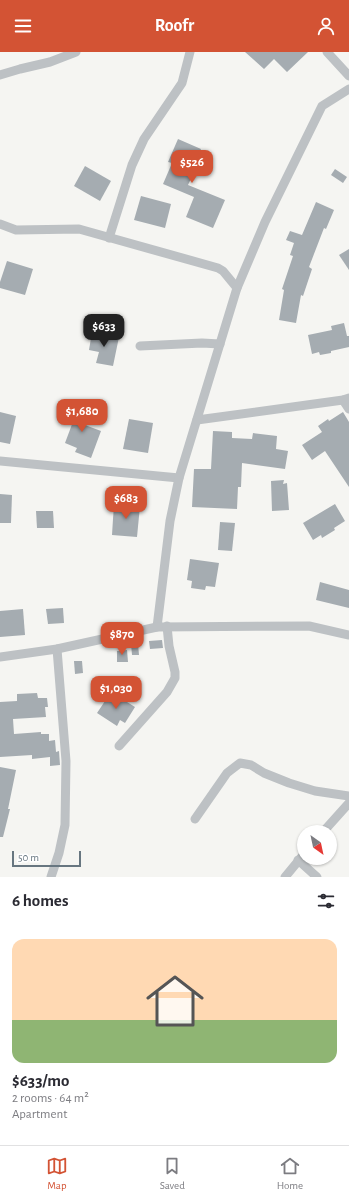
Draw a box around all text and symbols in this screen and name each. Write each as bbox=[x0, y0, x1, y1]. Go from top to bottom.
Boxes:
icon: menu bbox=[12, 15, 34, 37]
icon: person bbox=[315, 15, 337, 37]
text: Roofr bbox=[155, 17, 194, 35]
pin: $526 bbox=[168, 150, 216, 184]
text: $526 bbox=[180, 156, 204, 169]
pin: $633 bbox=[80, 314, 128, 348]
text: $633 bbox=[92, 320, 116, 333]
pin: $1,680 bbox=[49, 399, 115, 433]
text: $1,680 bbox=[66, 405, 98, 418]
pin: $683 bbox=[102, 486, 150, 520]
text: $683 bbox=[114, 492, 138, 505]
pin: $870 bbox=[98, 622, 146, 656]
text: $870 bbox=[110, 628, 134, 641]
pin: $1,030 bbox=[83, 676, 149, 710]
text: $1,030 bbox=[100, 682, 132, 695]
north arrow bbox=[297, 825, 337, 865]
map controls bbox=[297, 825, 337, 865]
scale bar bbox=[12, 849, 81, 868]
text: 50 m bbox=[18, 852, 39, 863]
icon: filters bbox=[315, 890, 337, 912]
text: 6 homes bbox=[12, 892, 68, 909]
icon: home bbox=[139, 965, 211, 1037]
text: $633/mo bbox=[12, 1072, 69, 1089]
text: 2 rooms · 64 m² bbox=[12, 1092, 89, 1105]
text: Apartment bbox=[12, 1108, 67, 1121]
tab: Map bbox=[46, 1155, 68, 1192]
tab: Saved bbox=[160, 1155, 185, 1192]
tab: Home bbox=[277, 1155, 303, 1192]

